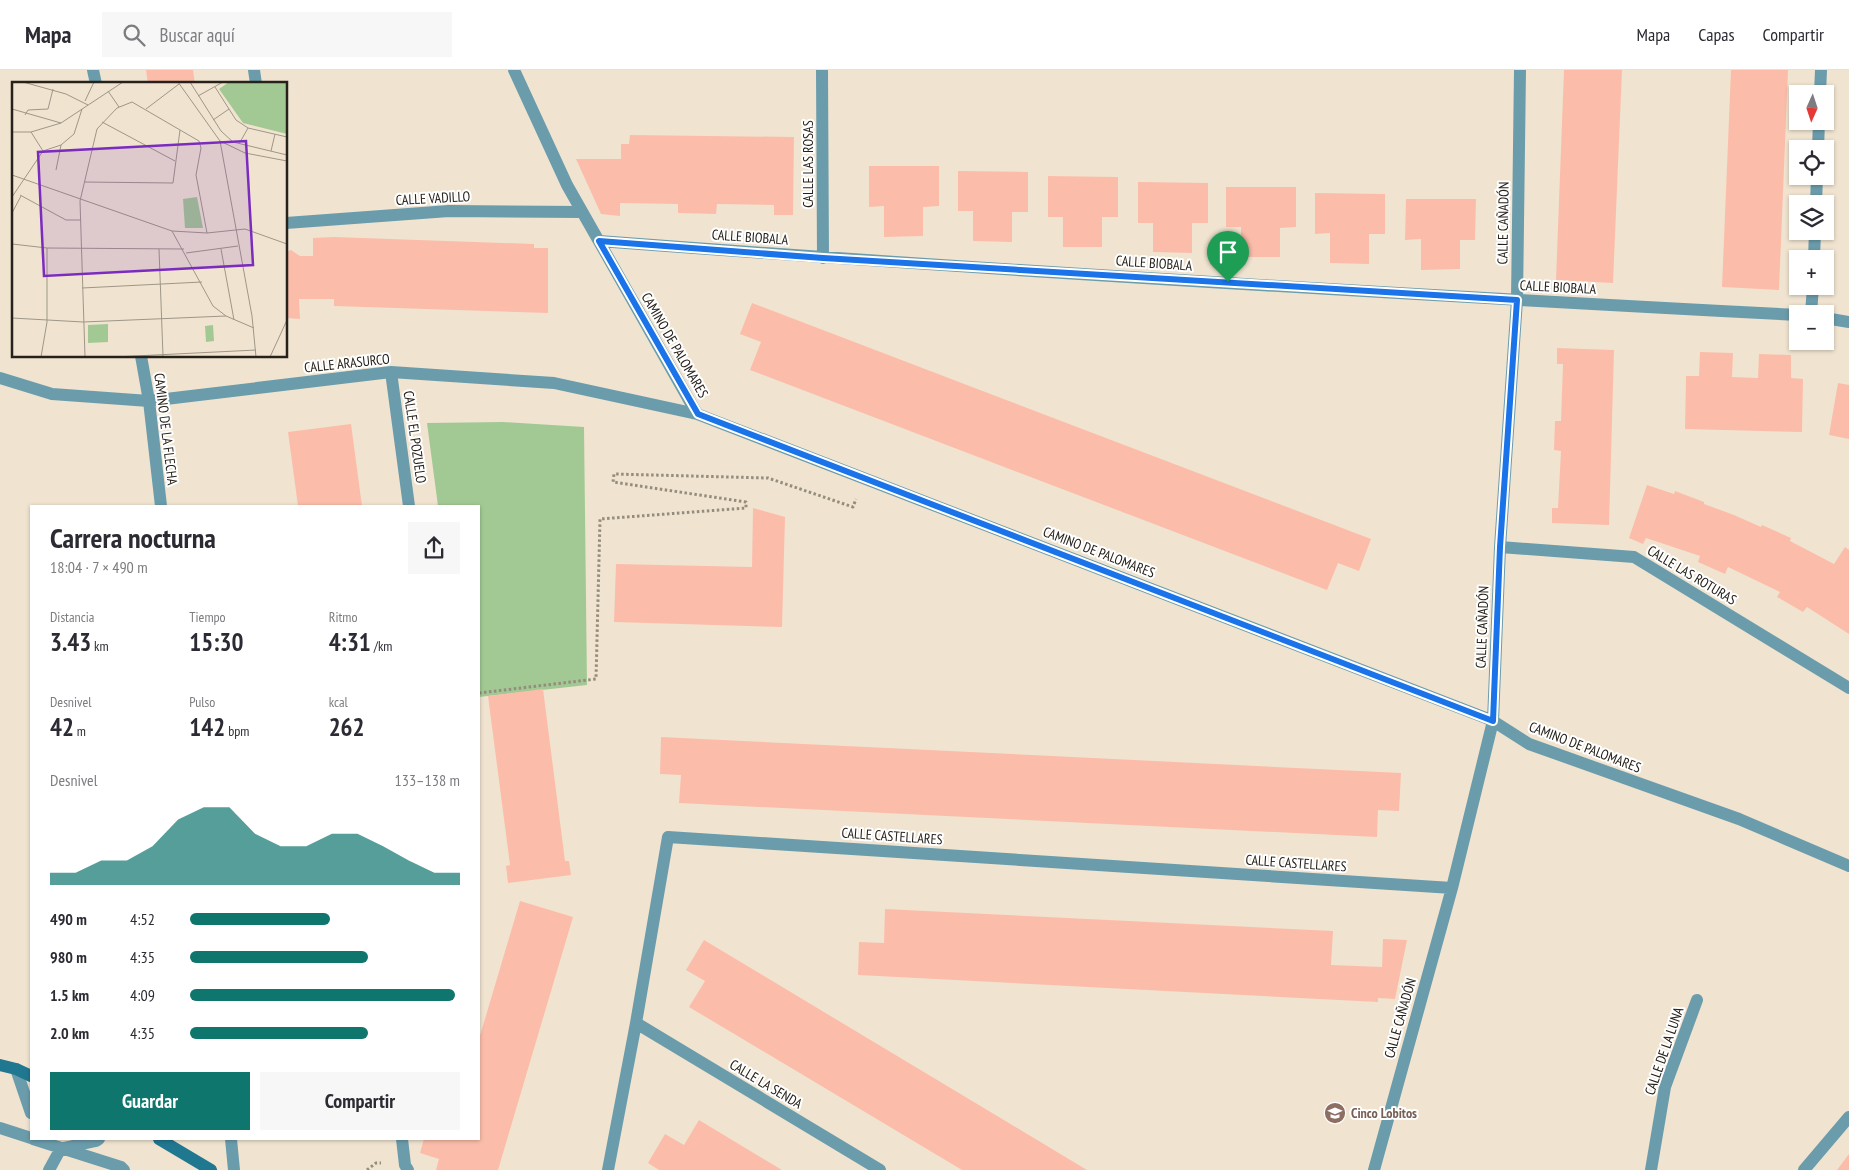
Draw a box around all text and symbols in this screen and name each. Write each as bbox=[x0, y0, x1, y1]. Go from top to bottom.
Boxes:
search box bbox=[102, 12, 452, 57]
text: Mapa bbox=[25, 19, 72, 50]
icon: search bbox=[120, 21, 148, 49]
text: Buscar aquí bbox=[160, 23, 235, 47]
text: Mapa bbox=[1637, 23, 1670, 46]
text: Capas bbox=[1698, 23, 1735, 46]
text: Compartir bbox=[1763, 23, 1824, 46]
inset map bbox=[12, 82, 288, 358]
north arrow bbox=[1789, 85, 1834, 130]
map controls bbox=[1789, 85, 1834, 350]
street label: CALLE LAS ROSAS bbox=[799, 120, 817, 208]
button: locate bbox=[1789, 140, 1834, 185]
street label: CALLE CAÑADÓN bbox=[1493, 182, 1513, 264]
street label: CALLE VADILLO bbox=[395, 187, 471, 209]
button: layers bbox=[1789, 195, 1834, 240]
street label: CALLE BIOBALA bbox=[711, 225, 789, 249]
pin bbox=[1207, 231, 1249, 282]
icon: arrive bbox=[1214, 238, 1242, 266]
button: + bbox=[1789, 250, 1834, 295]
street label: CALLE BIOBALA bbox=[1115, 251, 1193, 275]
street label: CALLE BIOBALA bbox=[1519, 276, 1597, 298]
street label: CAMINO DE PALOMARES bbox=[638, 289, 712, 401]
button: − bbox=[1789, 305, 1834, 350]
street label: CALLE ARASURCO bbox=[303, 350, 391, 376]
street label: CAMINO DE LA FLECHA bbox=[150, 372, 182, 486]
street label: CALLE EL POZUELO bbox=[400, 390, 430, 485]
text: Carrera nocturna bbox=[50, 519, 216, 556]
button: share bbox=[408, 522, 460, 574]
street label: CAMINO DE PALOMARES bbox=[1040, 522, 1158, 582]
street label: CALLE LAS ROTURAS bbox=[1644, 541, 1740, 609]
text: 18:04 · 7 × 490 m bbox=[50, 557, 148, 577]
street label: CALLE CAÑADÓN bbox=[1472, 585, 1492, 669]
text: Distancia bbox=[50, 608, 94, 626]
text: Tiempo bbox=[189, 608, 226, 626]
text: Ritmo bbox=[329, 608, 357, 626]
text: 3.43 bbox=[50, 626, 91, 658]
text: 15:30 bbox=[189, 626, 243, 658]
text: 4:31 bbox=[329, 626, 371, 658]
text: km bbox=[91, 637, 109, 655]
text: /km bbox=[371, 637, 392, 655]
text: Desnivel bbox=[50, 693, 92, 711]
text: Pulso bbox=[189, 693, 215, 711]
text: kcal bbox=[329, 693, 348, 711]
text: 42 bbox=[50, 711, 74, 743]
text: 142 bbox=[189, 711, 225, 743]
text: 262 bbox=[329, 711, 365, 743]
street label: CAMINO DE PALOMARES bbox=[1526, 717, 1644, 777]
text: m bbox=[74, 722, 86, 740]
text: bpm bbox=[225, 722, 249, 740]
text: Desnivel bbox=[50, 770, 97, 790]
text: 133–138 m bbox=[395, 770, 460, 790]
street label: CALLE CASTELLARES bbox=[841, 823, 943, 849]
street label: CALLE CASTELLARES bbox=[1245, 850, 1347, 876]
text: 490 m bbox=[50, 909, 87, 929]
text: 4:52 bbox=[130, 909, 155, 929]
text: 980 m bbox=[50, 947, 87, 967]
text: 4:35 bbox=[130, 947, 155, 967]
street label: CALLE CAÑADÓN bbox=[1380, 976, 1420, 1060]
text: 1.5 km bbox=[50, 985, 89, 1005]
text: 4:09 bbox=[130, 985, 155, 1005]
street label: CALLE DE LA LUNA bbox=[1641, 1004, 1688, 1097]
text: 2.0 km bbox=[50, 1023, 89, 1043]
text: 4:35 bbox=[130, 1023, 155, 1043]
street label: CALLE LA SENDA bbox=[726, 1055, 806, 1113]
button: Guardar bbox=[50, 1072, 250, 1130]
button: Compartir bbox=[260, 1072, 460, 1130]
school or university icon: Cinco Lobitos bbox=[1323, 1101, 1347, 1125]
place label: Cinco Lobitos bbox=[1351, 1104, 1417, 1122]

